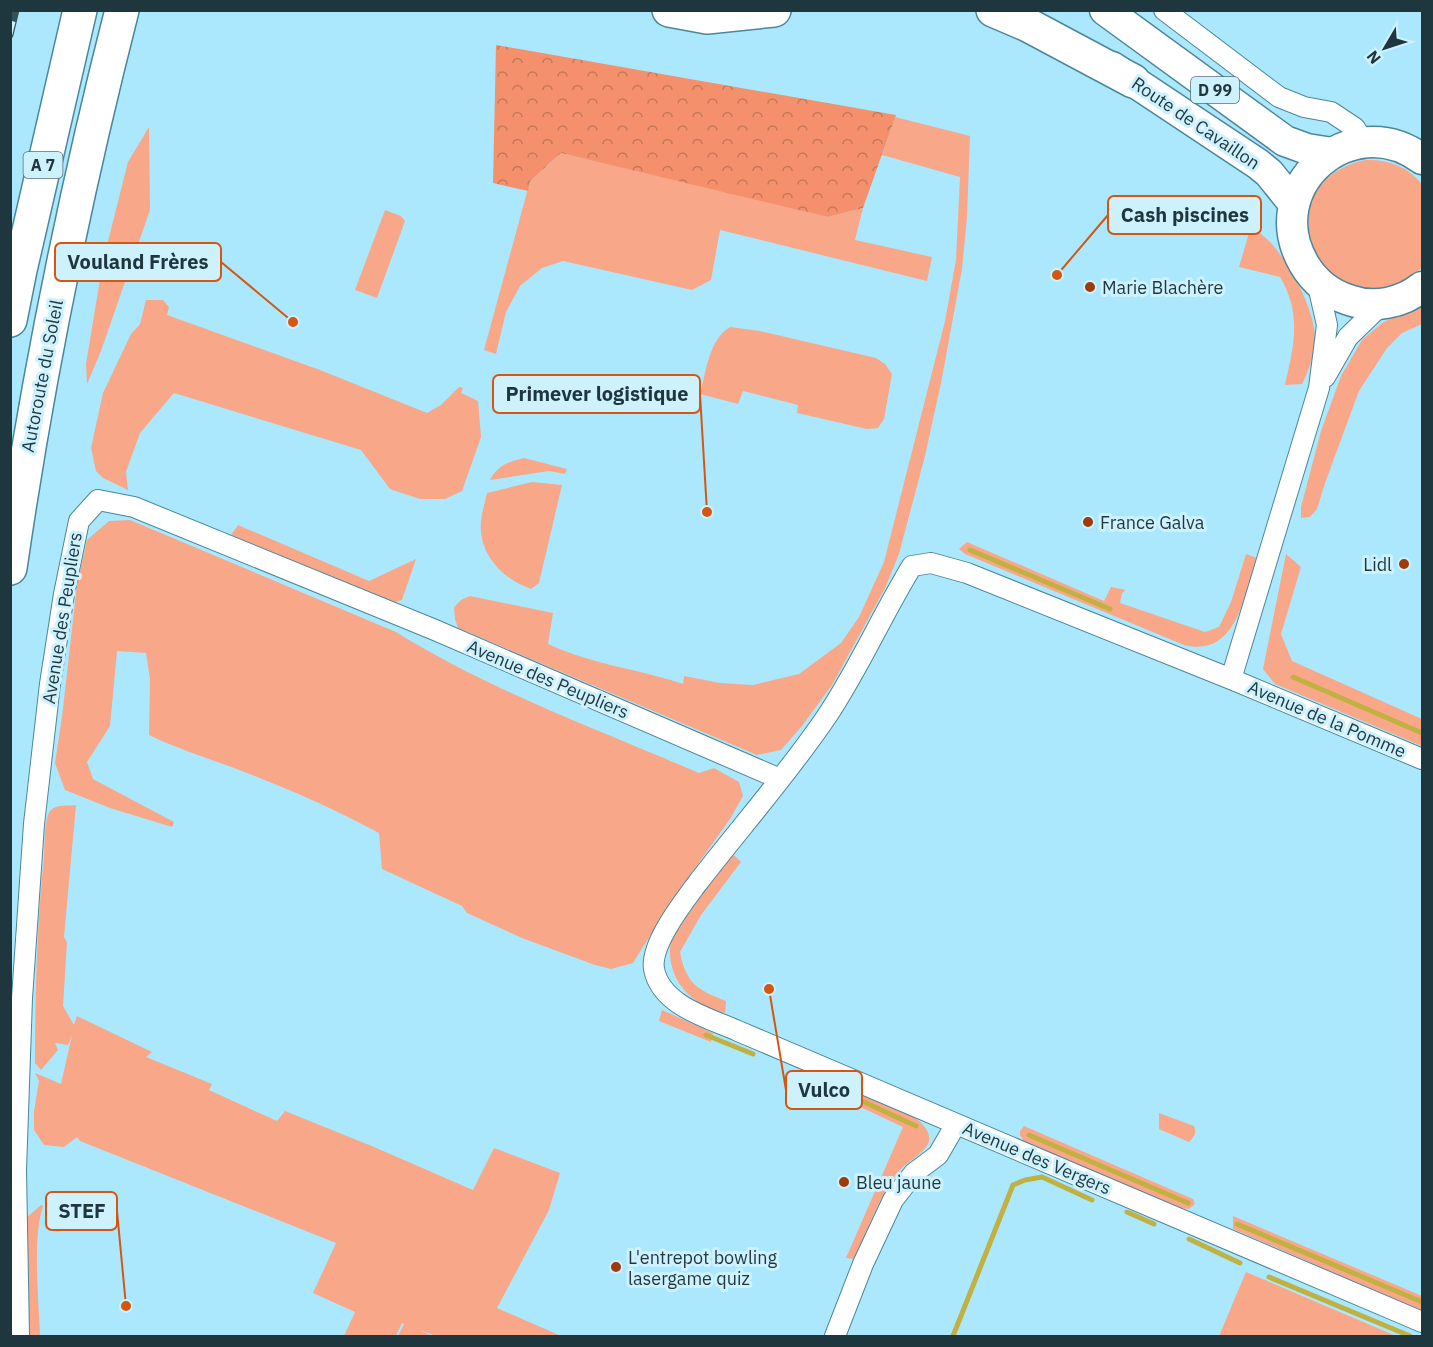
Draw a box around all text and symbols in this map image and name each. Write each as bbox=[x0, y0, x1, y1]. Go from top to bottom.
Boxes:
north arrow bbox=[1355, 18, 1415, 78]
text: N bbox=[1362, 47, 1385, 68]
street label: Route de Cavaillon bbox=[1127, 72, 1265, 174]
road number: D 99 bbox=[1191, 77, 1239, 103]
road number: A 7 bbox=[24, 152, 63, 178]
callout: Cash piscines bbox=[1108, 196, 1261, 234]
text: Cash piscines bbox=[1121, 201, 1249, 228]
callout: Vouland Frères bbox=[55, 243, 221, 281]
text: Vouland Frères bbox=[67, 248, 209, 275]
place label: Marie Blachère bbox=[1102, 276, 1223, 299]
marker: Marie Blachère bbox=[1083, 280, 1097, 294]
street label: Autoroute du Soleil bbox=[16, 298, 68, 454]
callout: Primever logistique bbox=[493, 375, 700, 413]
text: Primever logistique bbox=[506, 380, 689, 407]
place label: France Galva bbox=[1100, 511, 1205, 534]
marker: France Galva bbox=[1081, 515, 1095, 529]
street label: Avenue des Peupliers bbox=[37, 531, 87, 705]
place label: Lidl bbox=[1363, 553, 1392, 576]
marker: Lidl bbox=[1397, 557, 1411, 571]
street label: Avenue des Peupliers bbox=[464, 635, 632, 723]
street label: Avenue de la Pomme bbox=[1244, 675, 1410, 763]
callout: Vulco bbox=[786, 1071, 862, 1109]
text: Vulco bbox=[798, 1076, 850, 1103]
street label: Avenue des Vergers bbox=[959, 1116, 1115, 1200]
place label: Bleu jaune bbox=[856, 1171, 942, 1194]
marker: Bleu jaune bbox=[837, 1175, 851, 1189]
callout: STEF bbox=[46, 1192, 117, 1230]
text: STEF bbox=[58, 1197, 106, 1224]
place label: L'entrepot bowling lasergame quiz bbox=[628, 1246, 778, 1290]
marker: L'entrepot bowling lasergame quiz bbox=[609, 1260, 623, 1274]

